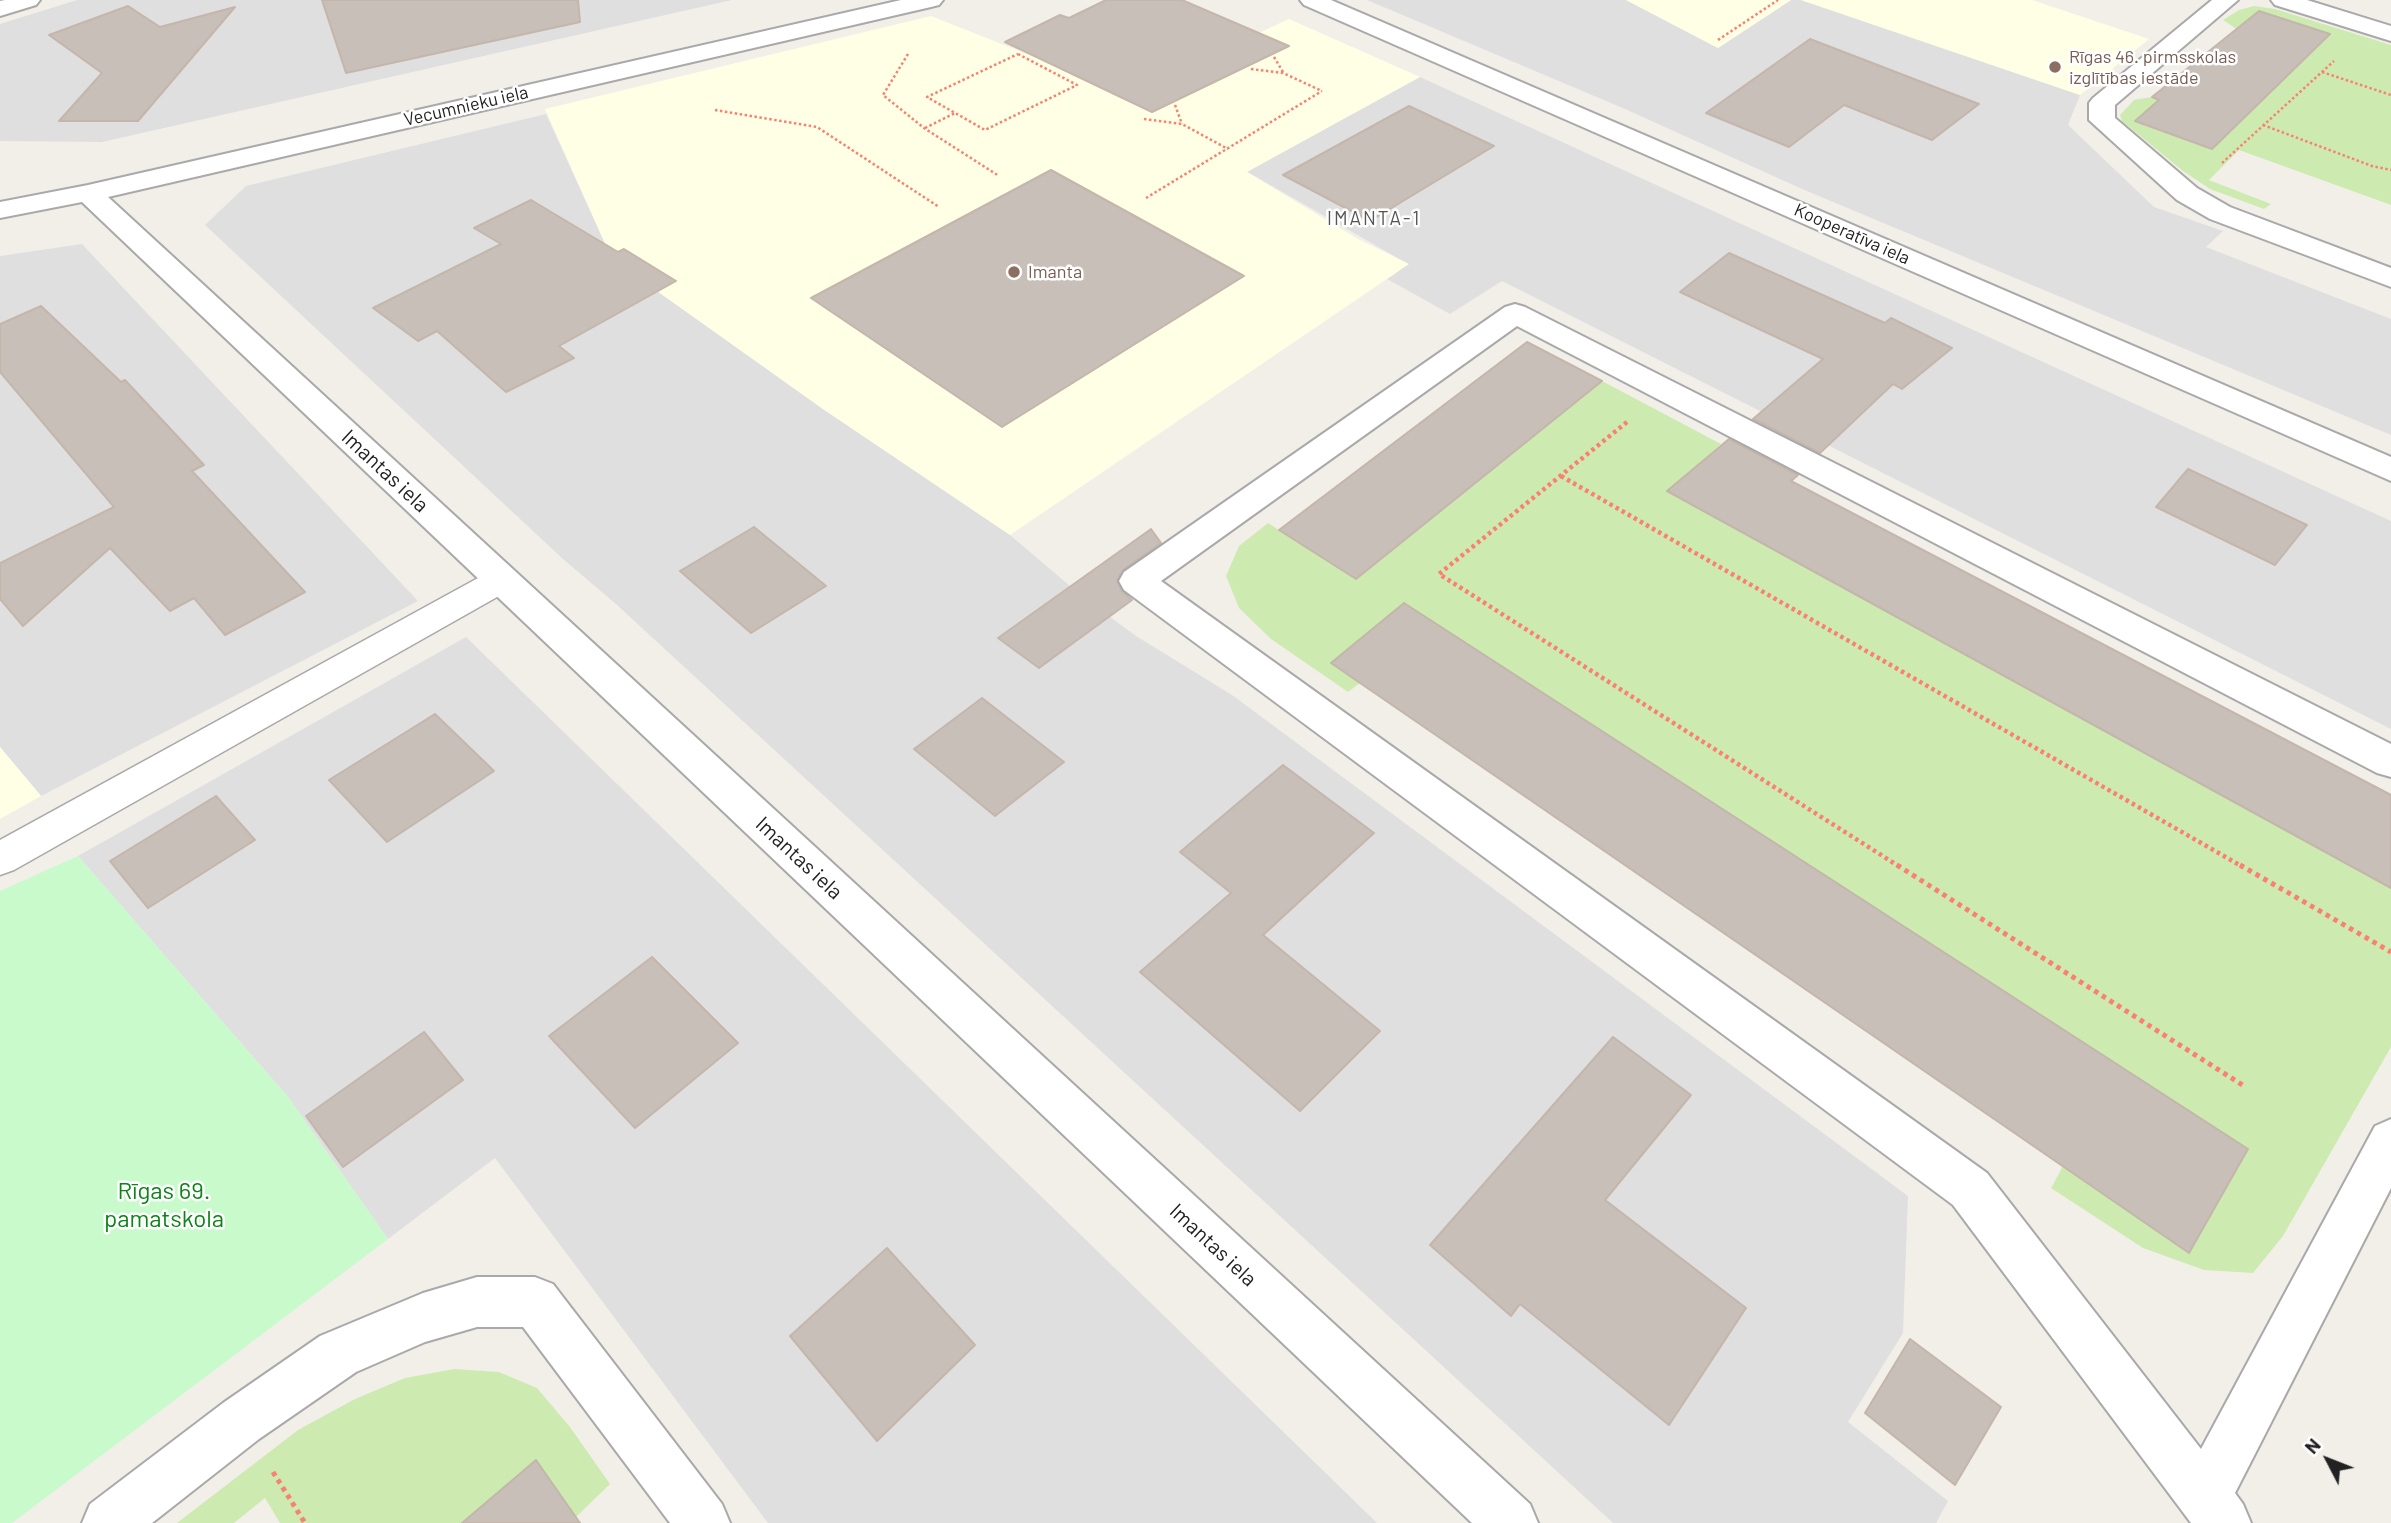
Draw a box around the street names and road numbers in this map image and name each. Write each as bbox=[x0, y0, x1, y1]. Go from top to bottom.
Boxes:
street label: Vecumnieku iela bbox=[402, 81, 530, 131]
street label: Kooperatīva iela bbox=[1791, 199, 1913, 269]
street label: Imantas iela bbox=[336, 424, 434, 518]
street label: Imantas iela bbox=[750, 811, 848, 905]
street label: Imantas iela bbox=[1164, 1198, 1262, 1292]

